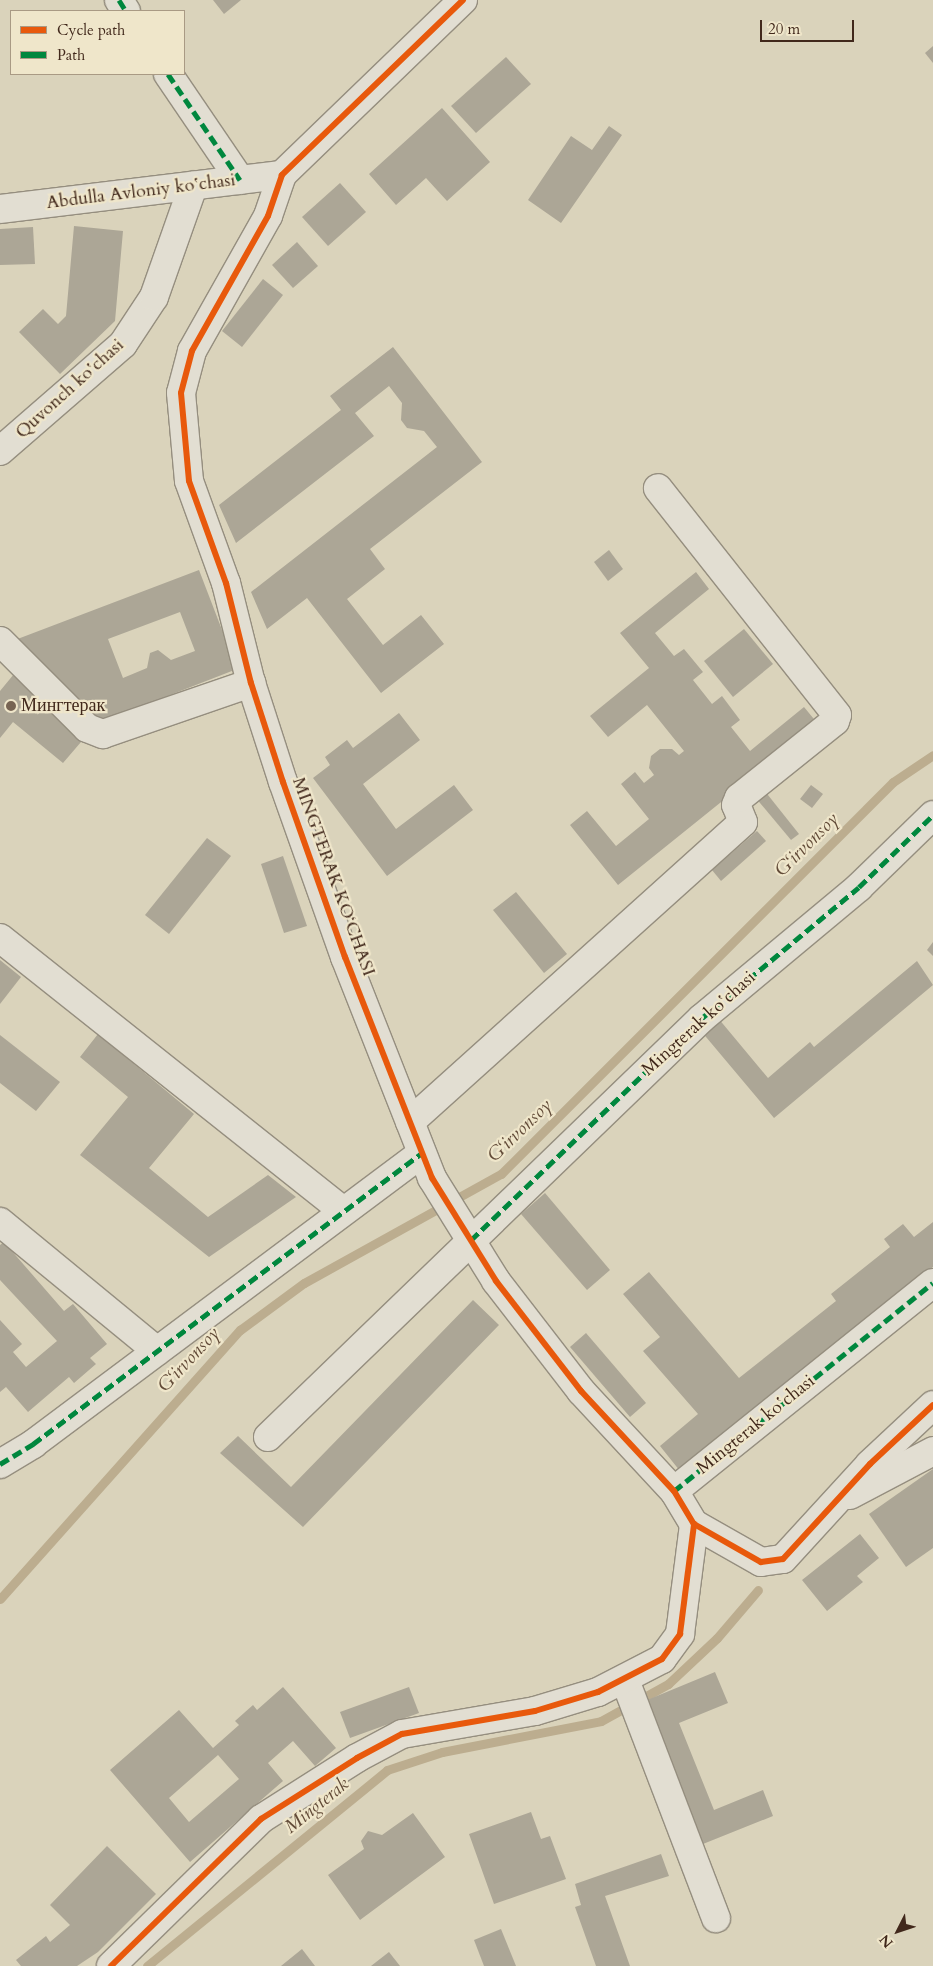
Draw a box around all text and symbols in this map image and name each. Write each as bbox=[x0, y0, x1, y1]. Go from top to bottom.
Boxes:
legend bbox=[10, 10, 185, 75]
scale bar bbox=[763, 10, 857, 42]
text: 20 m bbox=[768, 19, 800, 39]
text: Cycle path bbox=[57, 20, 125, 40]
text: Path bbox=[57, 45, 85, 65]
street label: Abdulla Avloniy koʻchasi bbox=[45, 170, 237, 214]
street label: Quvonch koʻchasi bbox=[11, 335, 129, 443]
place label: Мингтерак bbox=[21, 695, 105, 717]
marker: Мингтерак bbox=[5, 700, 17, 712]
street label: MINGTERAK KO‘CHASI bbox=[287, 775, 379, 979]
water label: G‘irvonsoy bbox=[770, 808, 844, 882]
street label: Mingterak koʻchasi bbox=[638, 967, 760, 1081]
water label: G‘irvonsoy bbox=[483, 1095, 557, 1167]
water label: G‘irvonsoy bbox=[153, 1323, 225, 1397]
street label: Mingterak koʻchasi bbox=[693, 1371, 819, 1479]
water label: Mingterak bbox=[280, 1773, 354, 1839]
north arrow bbox=[873, 1906, 923, 1956]
text: N bbox=[875, 1930, 897, 1952]

